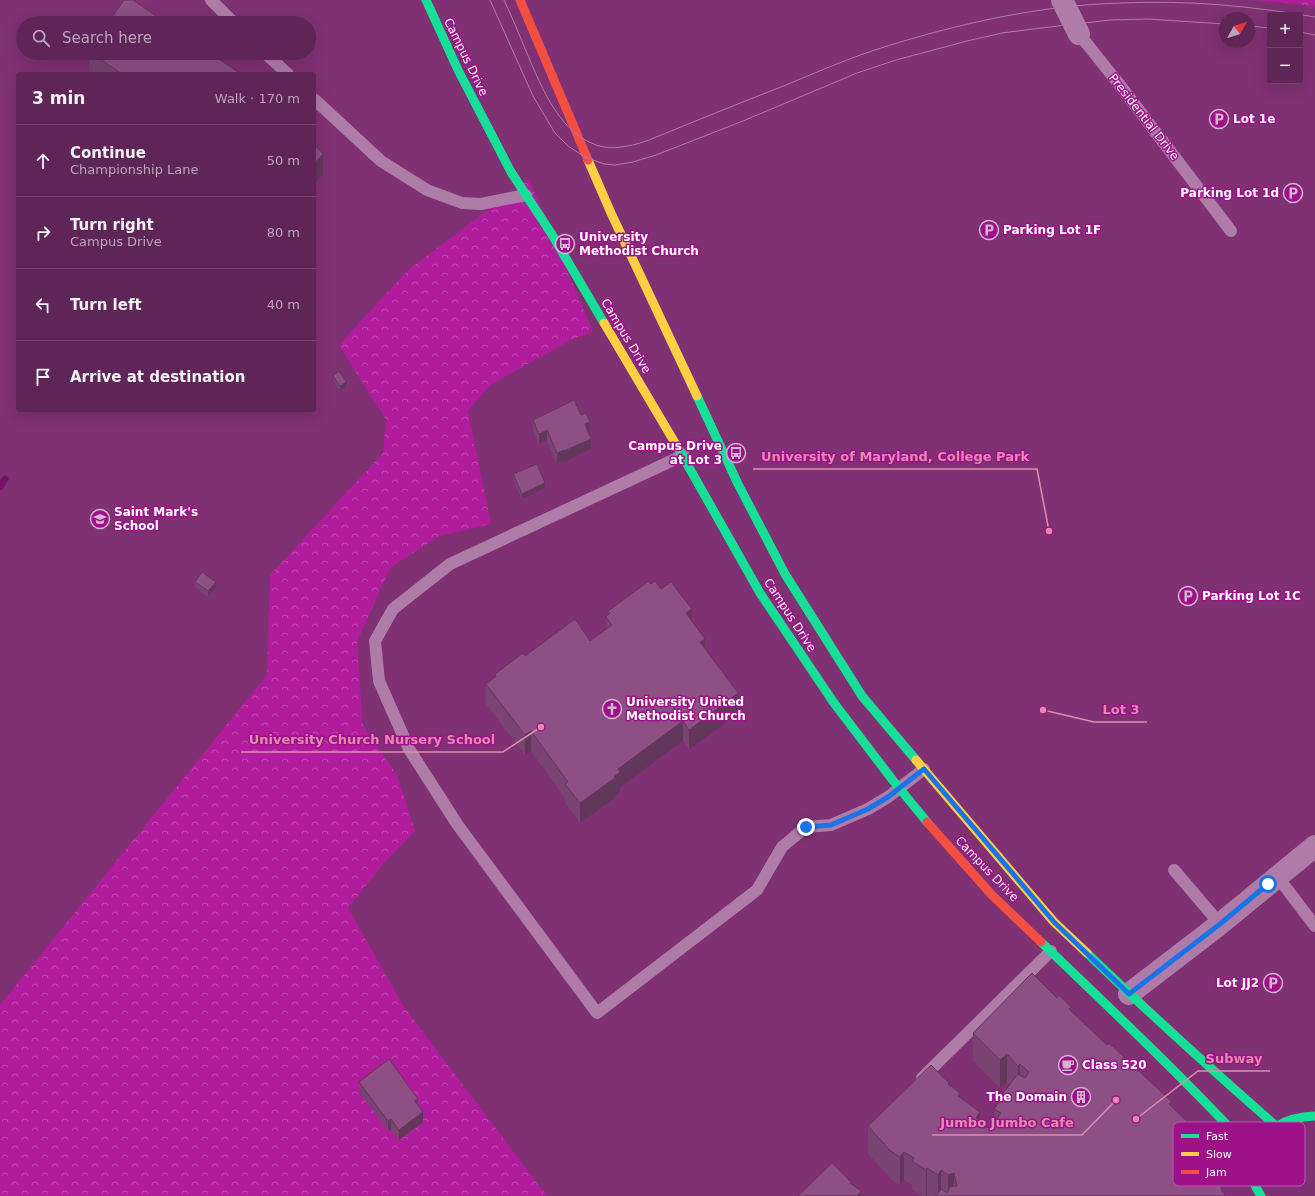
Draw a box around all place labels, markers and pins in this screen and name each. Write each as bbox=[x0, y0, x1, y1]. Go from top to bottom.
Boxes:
parking icon: Lot 1e bbox=[1208, 108, 1230, 130]
place label: Lot 1e bbox=[1233, 112, 1275, 126]
parking icon: Parking Lot 1d bbox=[1282, 182, 1304, 204]
place label: Parking Lot 1d bbox=[1180, 186, 1279, 200]
parking icon: Parking Lot 1F bbox=[978, 219, 1000, 241]
place label: Parking Lot 1F bbox=[1003, 223, 1101, 237]
place label: University Methodist Church bbox=[579, 230, 699, 258]
bus stop icon: University Methodist Church bbox=[554, 233, 576, 255]
place label: Campus Drive at Lot 3 bbox=[628, 439, 722, 467]
bus stop icon: Campus Drive at Lot 3 bbox=[725, 442, 747, 464]
callout: University of Maryland, College Park bbox=[753, 444, 1037, 469]
place label: Saint Mark's School bbox=[114, 505, 198, 533]
school or university icon: Saint Mark's School bbox=[89, 508, 111, 530]
parking icon: Parking Lot 1C bbox=[1177, 585, 1199, 607]
place label: Parking Lot 1C bbox=[1202, 589, 1301, 603]
place label: University United Methodist Church bbox=[626, 695, 746, 723]
callout: Lot 3 bbox=[1094, 697, 1147, 722]
church icon: University United Methodist Church bbox=[601, 698, 623, 720]
callout: University Church Nursery School bbox=[241, 727, 503, 752]
parking icon: Lot JJ2 bbox=[1262, 972, 1284, 994]
place label: Lot JJ2 bbox=[1216, 976, 1259, 990]
callout: Subway bbox=[1198, 1046, 1270, 1071]
cafe icon: Class 520 bbox=[1057, 1054, 1079, 1076]
place label: Class 520 bbox=[1082, 1058, 1147, 1072]
building icon: The Domain bbox=[1070, 1086, 1092, 1108]
place label: The Domain bbox=[986, 1090, 1067, 1104]
callout: Jumbo Jumbo Cafe bbox=[932, 1110, 1082, 1135]

